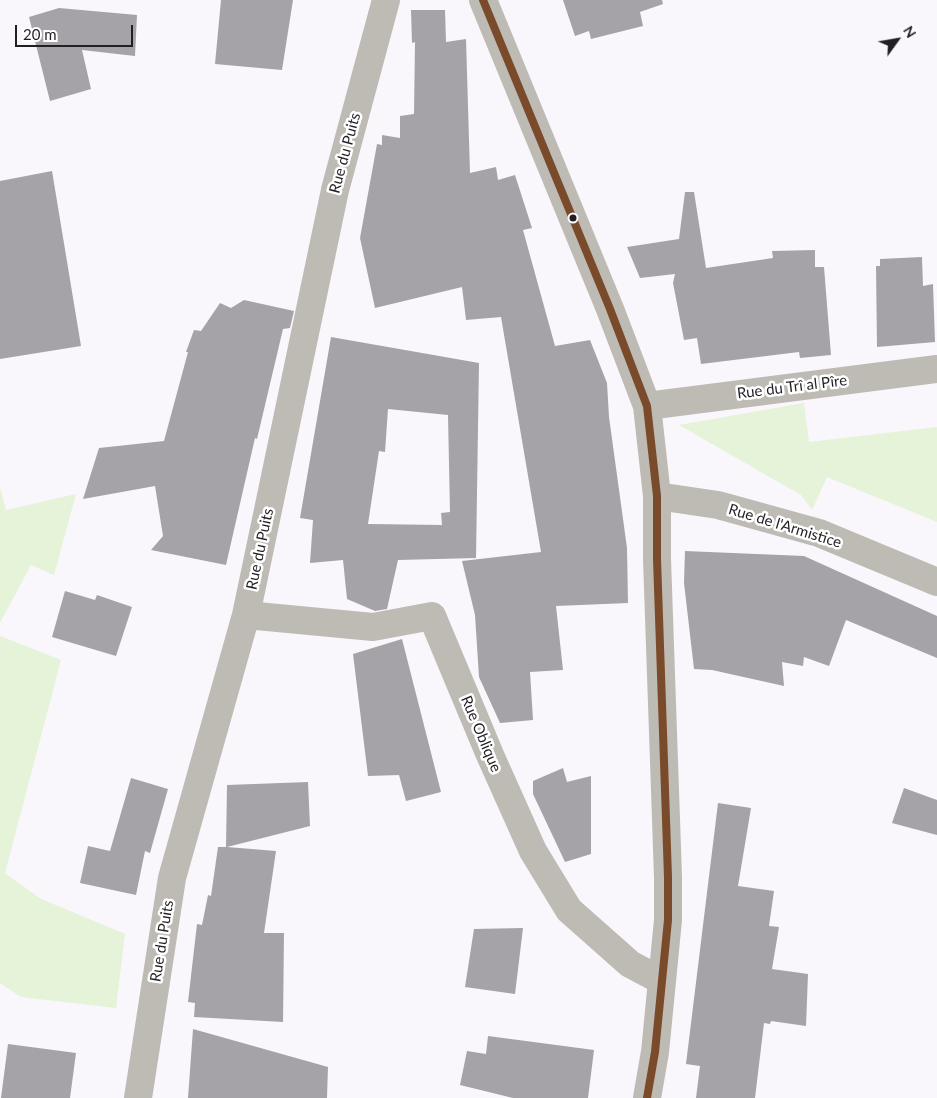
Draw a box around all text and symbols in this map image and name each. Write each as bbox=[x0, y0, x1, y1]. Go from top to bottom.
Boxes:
scale bar bbox=[18, 15, 135, 47]
north arrow bbox=[872, 15, 922, 65]
text: N bbox=[900, 23, 920, 41]
text: 20 m bbox=[23, 25, 57, 43]
street label: Rue du Puits bbox=[326, 111, 364, 195]
unlabelled marker bbox=[568, 213, 578, 223]
street label: Rue du Trî al Pîre bbox=[736, 371, 848, 403]
street label: Rue de l'Armistice bbox=[726, 500, 844, 552]
street label: Rue du Puits bbox=[243, 507, 277, 591]
street label: Rue Oblique bbox=[457, 693, 505, 775]
street label: Rue du Puits bbox=[147, 899, 177, 983]

